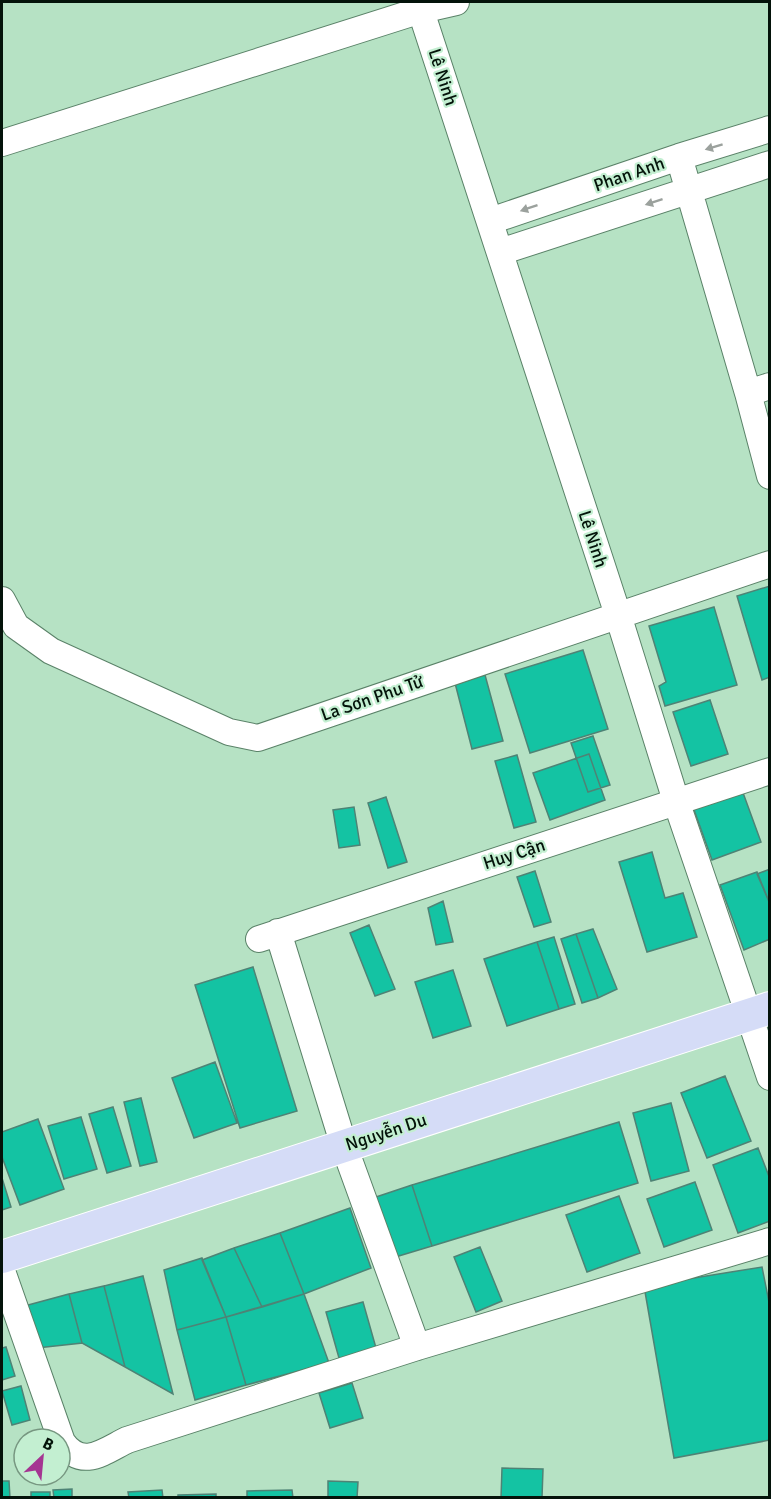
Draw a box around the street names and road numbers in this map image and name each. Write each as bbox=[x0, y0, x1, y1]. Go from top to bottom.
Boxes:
street label: Lê Ninh bbox=[423, 46, 463, 108]
street label: Phan Anh bbox=[591, 152, 667, 196]
street label: Lê Ninh bbox=[573, 508, 613, 570]
street label: La Sơn Phu Tử bbox=[318, 670, 427, 726]
street label: Huy Cận bbox=[480, 834, 548, 874]
street label: Nguyễn Du bbox=[343, 1109, 429, 1155]

